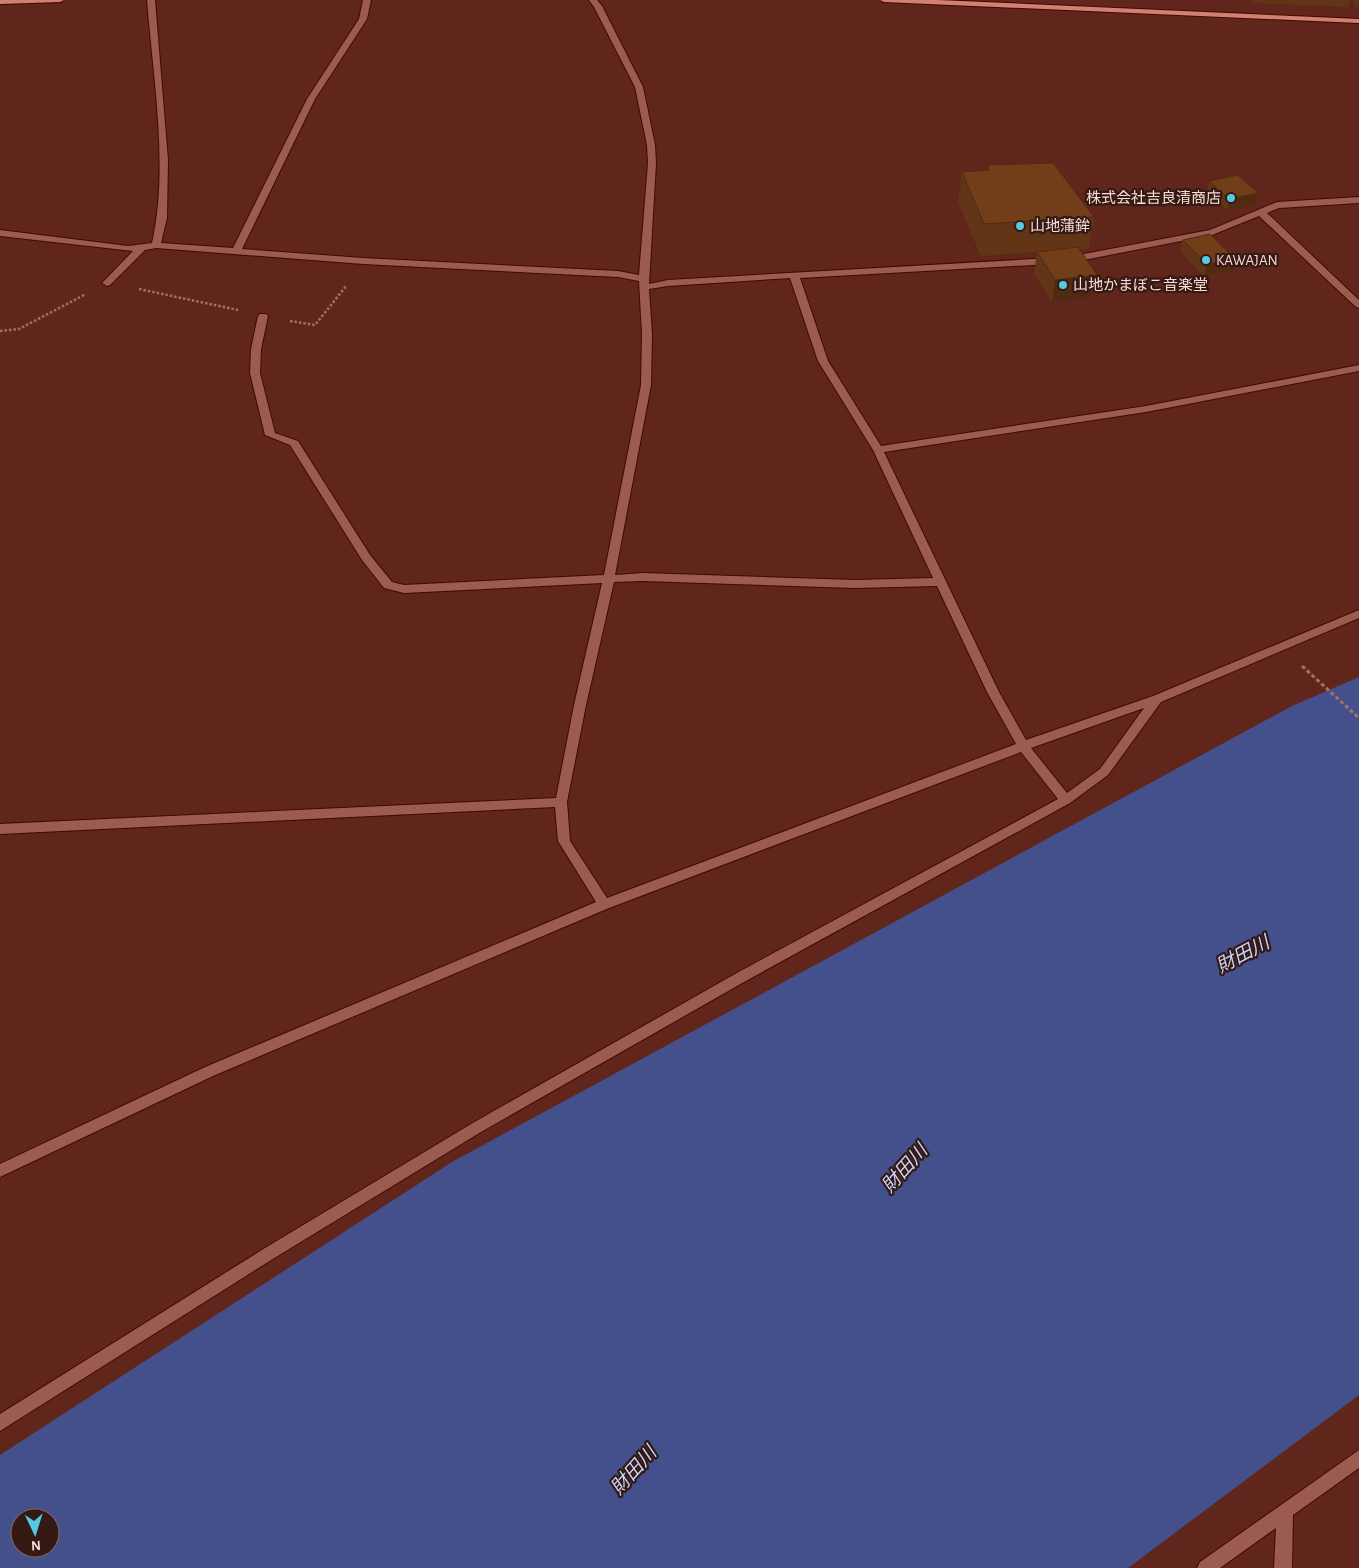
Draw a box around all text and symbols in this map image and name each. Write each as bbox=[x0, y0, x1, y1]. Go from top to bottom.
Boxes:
place label: 株式会社吉良清商店 bbox=[1086, 190, 1221, 206]
marker: 株式会社吉良清商店 bbox=[1225, 192, 1237, 204]
place label: 山地蒲鉾 bbox=[1030, 217, 1090, 234]
marker: 山地蒲鉾 bbox=[1014, 220, 1026, 232]
place label: KAWAJAN bbox=[1216, 253, 1278, 268]
marker: KAWAJAN bbox=[1200, 254, 1212, 266]
place label: 山地かまぼこ音楽堂 bbox=[1073, 277, 1208, 293]
marker: 山地かまぼこ音楽堂 bbox=[1057, 279, 1069, 291]
water label: 財田川 bbox=[1213, 931, 1274, 977]
water label: 財田川 bbox=[878, 1139, 932, 1197]
water label: 財田川 bbox=[607, 1441, 661, 1499]
north arrow bbox=[10, 1508, 60, 1558]
text: N bbox=[30, 1538, 41, 1552]

